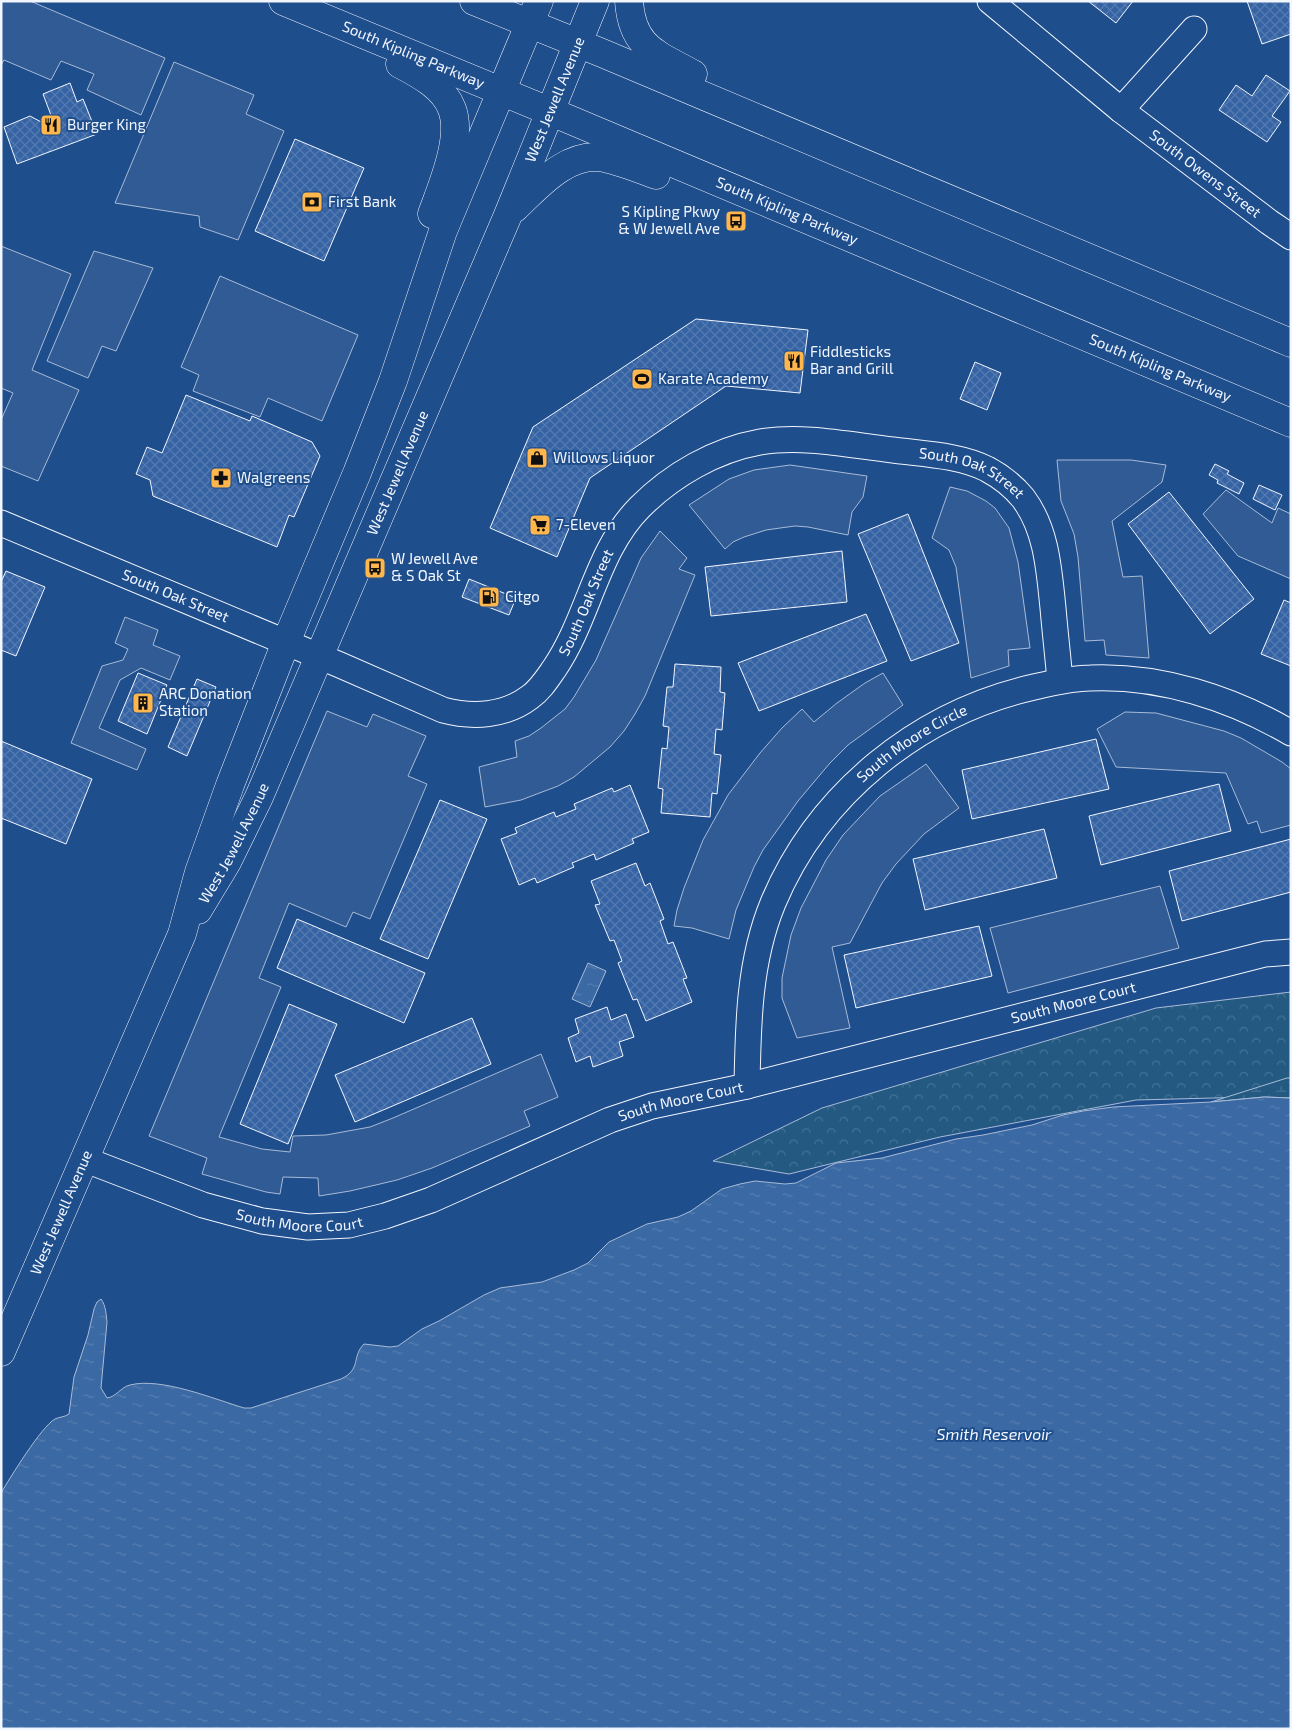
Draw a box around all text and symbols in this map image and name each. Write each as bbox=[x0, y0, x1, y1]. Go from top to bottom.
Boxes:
street label: South Kipling Parkway bbox=[340, 17, 488, 91]
street label: West Jewell Avenue bbox=[520, 34, 587, 165]
restaurant icon: Burger King bbox=[39, 113, 63, 137]
place label: Burger King bbox=[67, 115, 147, 133]
street label: South Owens Street bbox=[1146, 125, 1265, 221]
street label: South Kipling Parkway bbox=[714, 172, 861, 248]
bank icon: First Bank bbox=[300, 190, 324, 214]
place label: First Bank bbox=[328, 192, 397, 210]
place label: S Kipling Pkwy & W Jewell Ave bbox=[618, 202, 720, 237]
bus stop icon: S Kipling Pkwy & W Jewell Ave bbox=[724, 209, 748, 233]
street label: South Kipling Parkway bbox=[1087, 329, 1235, 405]
place label: Fiddlesticks Bar and Grill bbox=[810, 342, 894, 377]
restaurant icon: Fiddlesticks Bar and Grill bbox=[782, 349, 806, 373]
sports icon: Karate Academy bbox=[630, 367, 654, 391]
place label: Karate Academy bbox=[658, 369, 769, 387]
street label: West Jewell Avenue bbox=[362, 407, 431, 538]
street label: South Oak Street bbox=[918, 443, 1029, 502]
shop icon: Willows Liquor bbox=[525, 446, 549, 470]
place label: Willows Liquor bbox=[553, 448, 655, 466]
pharmacy icon: Walgreens bbox=[209, 466, 233, 490]
place label: Walgreens bbox=[237, 468, 310, 486]
supermarket icon: 7-Eleven bbox=[528, 513, 552, 537]
place label: 7-Eleven bbox=[556, 515, 616, 533]
street label: South Oak Street bbox=[554, 546, 617, 659]
place label: W Jewell Ave & S Oak St bbox=[391, 549, 478, 584]
bus stop icon: W Jewell Ave & S Oak St bbox=[363, 556, 387, 580]
street label: South Oak Street bbox=[120, 565, 232, 626]
fuel station icon: Citgo bbox=[477, 585, 501, 609]
place label: Citgo bbox=[505, 587, 540, 605]
place label: ARC Donation Station bbox=[159, 684, 252, 719]
building icon: ARC Donation Station bbox=[131, 691, 155, 715]
street label: South Moore Circle bbox=[852, 700, 970, 786]
street label: West Jewell Avenue bbox=[194, 780, 272, 906]
street label: South Moore Court bbox=[1009, 977, 1138, 1026]
street label: South Moore Court bbox=[615, 1077, 745, 1125]
street label: West Jewell Avenue bbox=[26, 1147, 95, 1277]
street label: South Moore Court bbox=[234, 1204, 365, 1235]
water label: Smith Reservoir bbox=[937, 1424, 1052, 1443]

